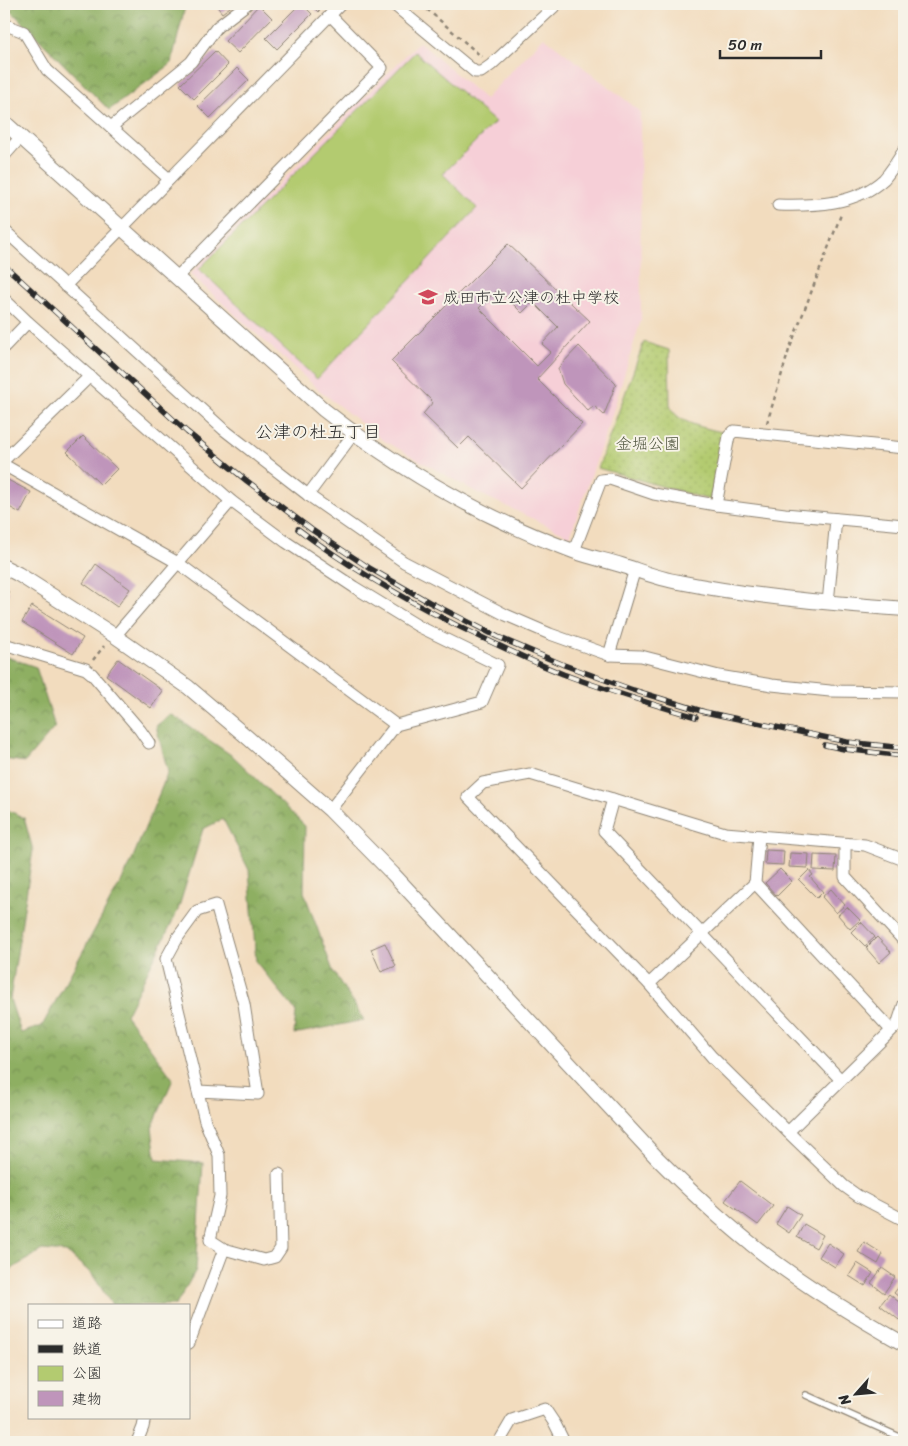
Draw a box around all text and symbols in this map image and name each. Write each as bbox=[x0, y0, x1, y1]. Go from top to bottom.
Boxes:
scale bar bbox=[720, 28, 822, 60]
text: 50 m bbox=[728, 32, 763, 58]
place label: 成田市立公津の杜中学校 bbox=[443, 283, 619, 312]
school or university icon: 成田市立公津の杜中学校 bbox=[417, 286, 439, 308]
district label: 公津の杜五丁目 bbox=[255, 416, 381, 448]
park label: 金堀公園 bbox=[616, 429, 680, 458]
legend bbox=[28, 1304, 190, 1418]
text: 道路 bbox=[72, 1310, 102, 1336]
text: 鉄道 bbox=[72, 1336, 102, 1362]
text: 公園 bbox=[72, 1360, 102, 1386]
north arrow bbox=[830, 1368, 880, 1418]
text: 建物 bbox=[72, 1386, 102, 1412]
text: N bbox=[831, 1389, 859, 1411]

